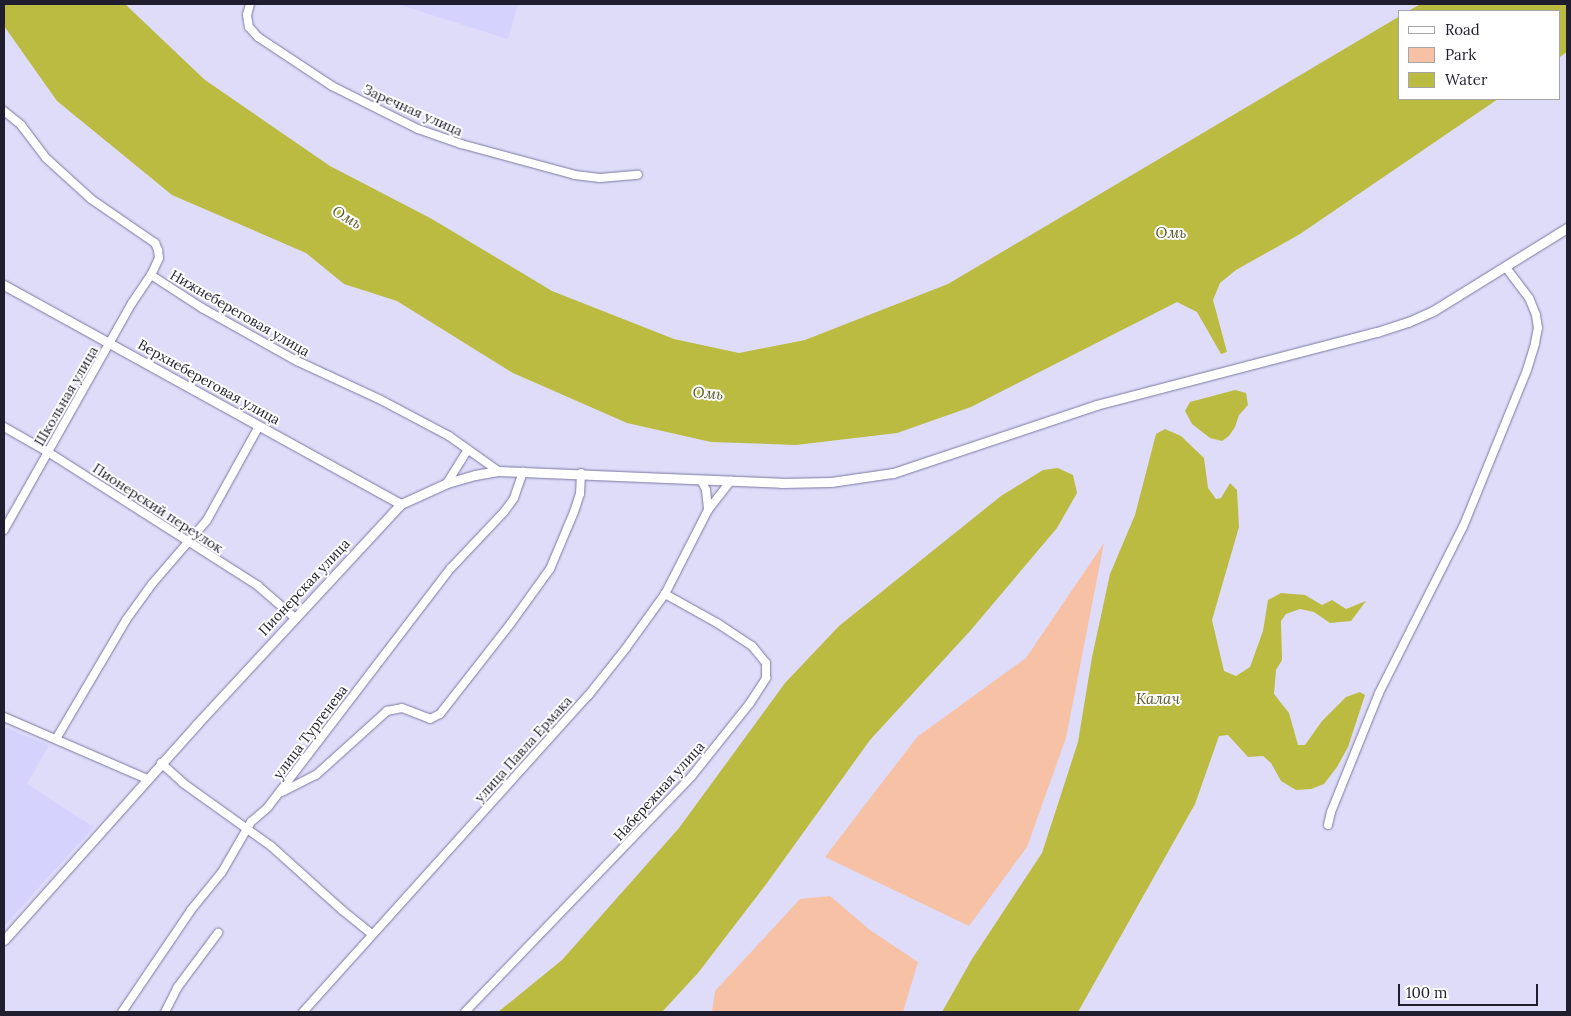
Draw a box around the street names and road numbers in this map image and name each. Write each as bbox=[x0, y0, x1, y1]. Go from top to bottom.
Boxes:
street label: Заречная улица bbox=[361, 81, 465, 139]
street label: Нижнебереговая улица bbox=[167, 266, 313, 360]
street label: Верхнебереговая улица bbox=[135, 336, 283, 428]
street label: Школьная улица bbox=[31, 343, 101, 449]
street label: Пионерский переулок bbox=[90, 460, 226, 556]
street label: Пионерская улица bbox=[255, 535, 353, 639]
street label: улица Тургенева bbox=[269, 682, 351, 782]
street label: улица Павла Ермака bbox=[471, 692, 575, 806]
street label: Набережная улица bbox=[610, 738, 708, 844]

